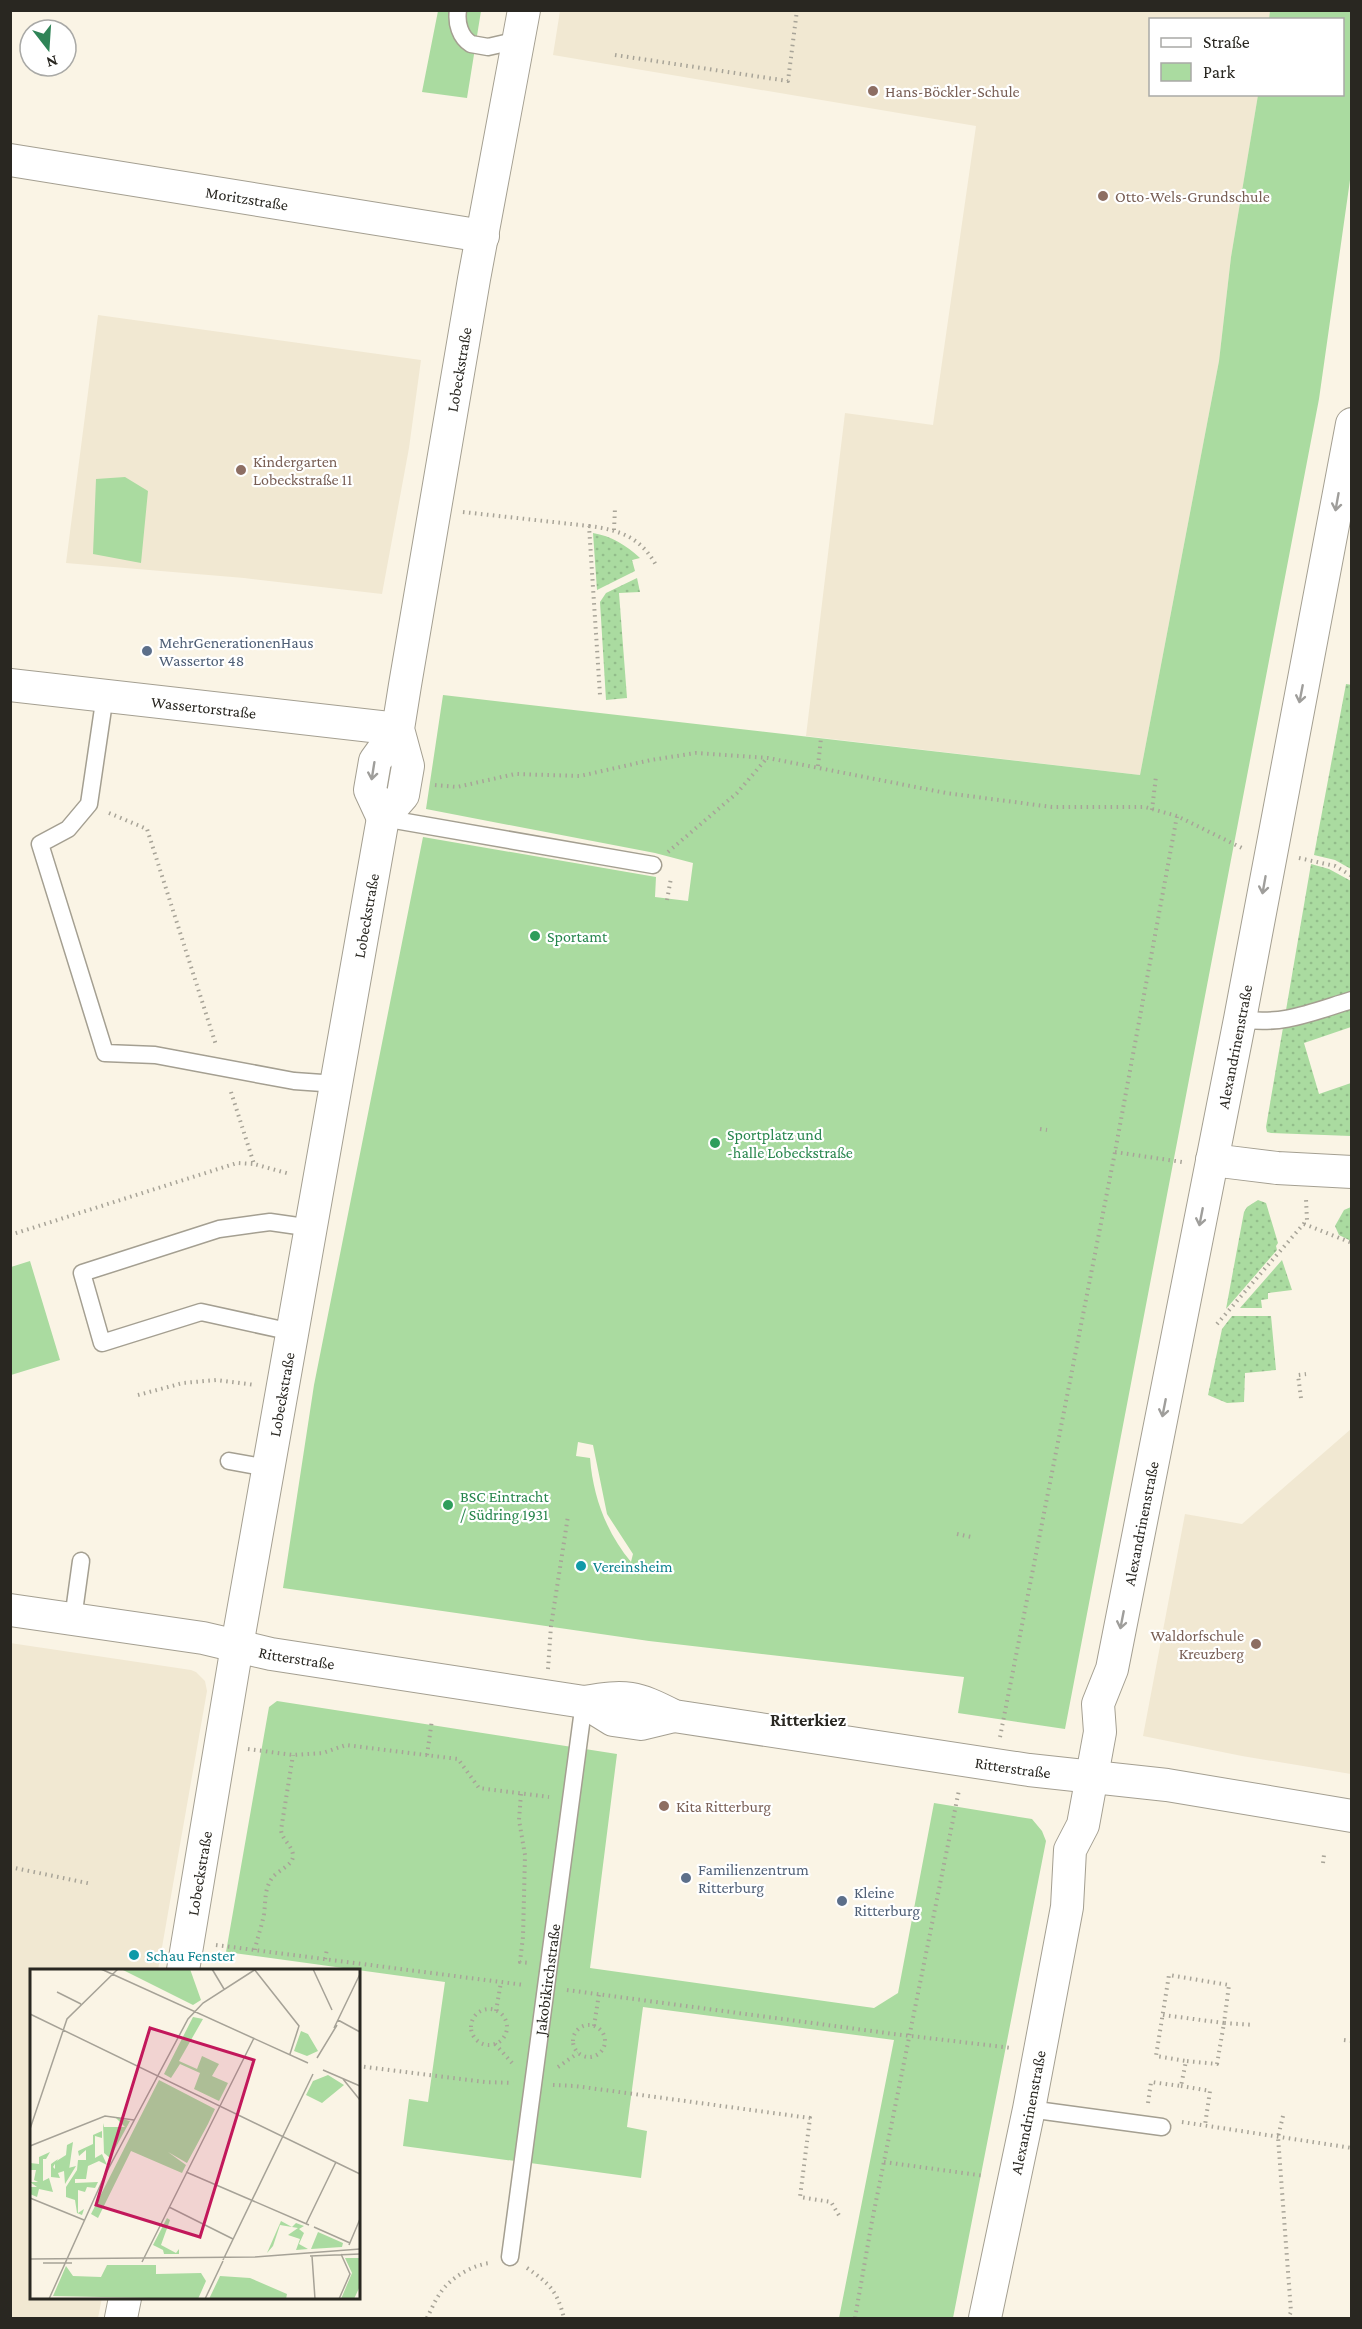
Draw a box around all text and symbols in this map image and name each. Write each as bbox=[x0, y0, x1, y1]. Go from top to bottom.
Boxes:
north arrow bbox=[18, 18, 78, 78]
legend bbox=[1149, 18, 1344, 96]
text: Straße bbox=[1203, 32, 1250, 52]
text: N bbox=[44, 52, 60, 72]
text: Park bbox=[1203, 62, 1235, 82]
place label: Hans-Böckler-Schule bbox=[885, 83, 1020, 100]
marker: Hans-Böckler-Schule bbox=[866, 84, 880, 98]
street label: Moritzstraße bbox=[204, 183, 289, 213]
place label: Otto-Wels-Grundschule bbox=[1115, 188, 1270, 205]
marker: Otto-Wels-Grundschule bbox=[1096, 189, 1110, 203]
street label: Lobeckstraße bbox=[443, 326, 474, 413]
place label: Kindergarten Lobeckstraße 11 bbox=[253, 453, 352, 488]
marker: Kindergarten Lobeckstraße 11 bbox=[234, 463, 248, 477]
one-way arrow bbox=[1332, 492, 1343, 511]
place label: MehrGenerationenHaus Wassertor 48 bbox=[159, 634, 313, 669]
marker: MehrGenerationenHaus Wassertor 48 bbox=[140, 644, 154, 658]
one-way arrow bbox=[1295, 683, 1306, 703]
street label: Wassertorstraße bbox=[150, 693, 257, 721]
one-way arrow bbox=[367, 761, 378, 780]
street label: Lobeckstraße bbox=[350, 872, 382, 959]
one-way arrow bbox=[1258, 875, 1269, 894]
place label: Sportamt bbox=[547, 928, 608, 946]
marker: Sportamt bbox=[528, 929, 542, 943]
street label: Alexandrinenstraße bbox=[1214, 983, 1255, 1110]
place label: Sportplatz und -halle Lobeckstraße bbox=[727, 1126, 853, 1161]
marker: Sportplatz und -halle Lobeckstraße bbox=[708, 1136, 722, 1150]
one-way arrow bbox=[1195, 1207, 1206, 1226]
street label: Lobeckstraße bbox=[266, 1351, 297, 1438]
one-way arrow bbox=[1158, 1398, 1169, 1418]
street label: Alexandrinenstraße bbox=[1120, 1460, 1161, 1587]
place label: BSC Eintracht / Südring 1931 bbox=[460, 1488, 549, 1524]
marker: BSC Eintracht / Südring 1931 bbox=[441, 1498, 455, 1512]
place label: Vereinsheim bbox=[593, 1558, 673, 1575]
marker: Vereinsheim bbox=[574, 1559, 588, 1573]
one-way arrow bbox=[1116, 1610, 1127, 1629]
place label: Waldorfschule Kreuzberg bbox=[1151, 1627, 1244, 1663]
marker: Waldorfschule Kreuzberg bbox=[1249, 1637, 1263, 1651]
street label: Ritterstraße bbox=[257, 1643, 336, 1672]
district label: Ritterkiez bbox=[770, 1710, 846, 1730]
street label: Ritterstraße bbox=[974, 1753, 1052, 1781]
place label: Kita Ritterburg bbox=[676, 1798, 771, 1816]
marker: Kita Ritterburg bbox=[657, 1799, 671, 1813]
street label: Lobeckstraße bbox=[184, 1830, 215, 1917]
place label: Familienzentrum Ritterburg bbox=[698, 1861, 809, 1897]
marker: Familienzentrum Ritterburg bbox=[679, 1871, 693, 1885]
place label: Kleine Ritterburg bbox=[854, 1884, 920, 1920]
marker: Kleine Ritterburg bbox=[835, 1894, 849, 1908]
street label: Jakobikirchstraße bbox=[531, 1923, 563, 2039]
place label: Schau Fenster bbox=[146, 1947, 235, 1964]
marker: Schau Fenster bbox=[127, 1948, 141, 1962]
inset map bbox=[30, 1969, 360, 2299]
street label: Alexandrinenstraße bbox=[1007, 2049, 1048, 2176]

